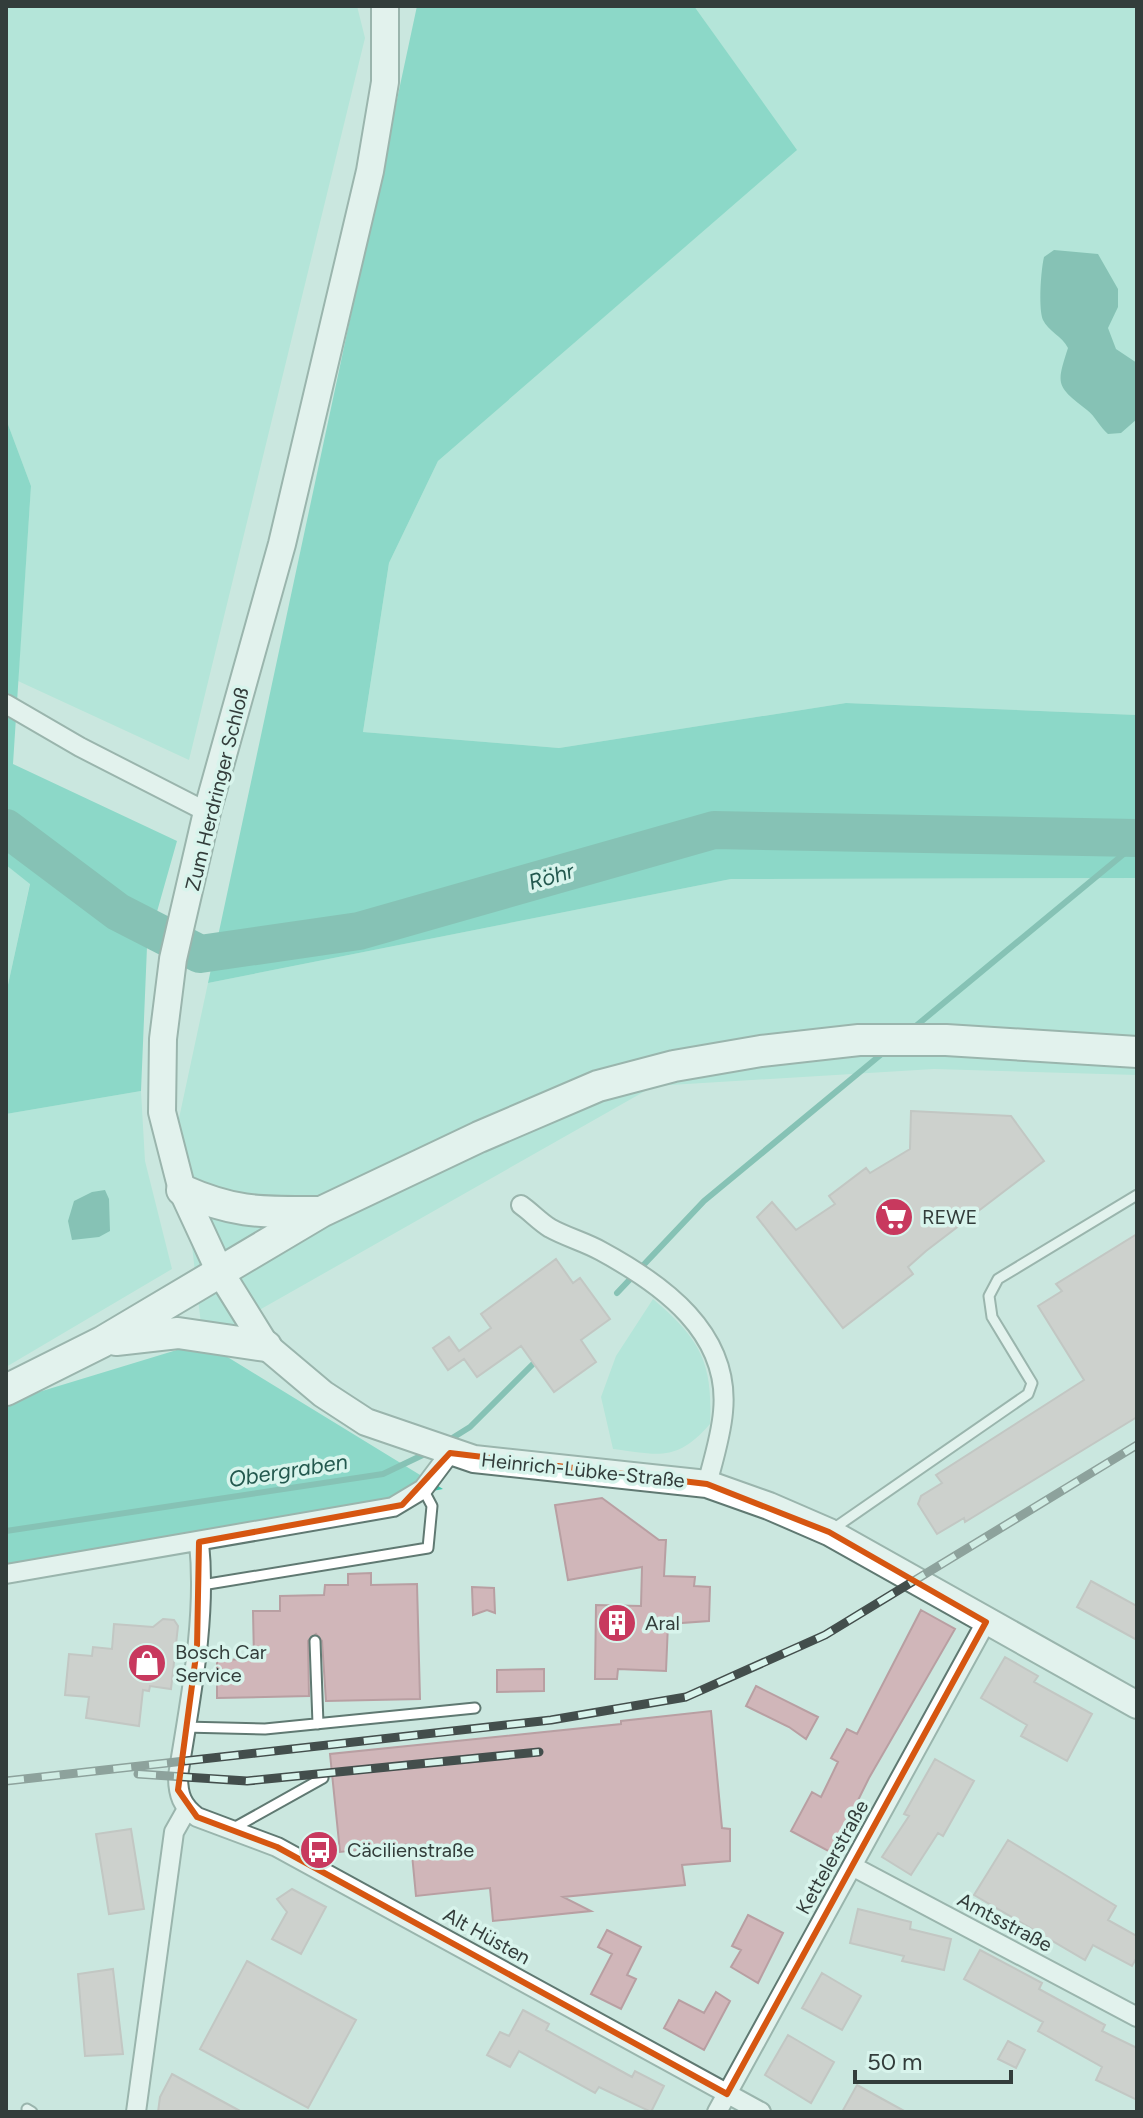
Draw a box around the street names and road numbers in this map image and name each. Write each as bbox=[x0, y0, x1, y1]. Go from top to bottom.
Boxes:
street label: Zum Herdringer Schloß bbox=[180, 685, 254, 893]
street label: Heinrich-Lübke-Straße bbox=[480, 1447, 686, 1493]
street label: Kettelerstraße bbox=[791, 1796, 873, 1918]
street label: Amtsstraße bbox=[954, 1887, 1056, 1957]
street label: Alt Hüsten bbox=[439, 1902, 535, 1970]

